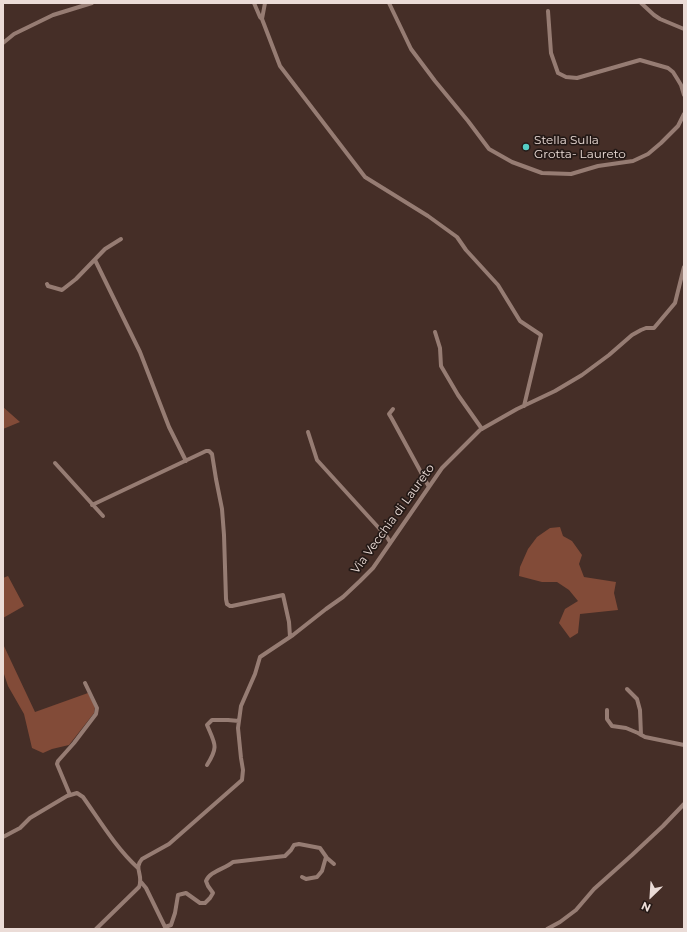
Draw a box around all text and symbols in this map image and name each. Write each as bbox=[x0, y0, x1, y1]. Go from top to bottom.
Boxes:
place label: Stella Sulla Grotta- Laureto bbox=[534, 133, 626, 161]
marker: Stella Sulla Grotta- Laureto bbox=[521, 142, 531, 152]
street label: Via Vecchia di Laureto bbox=[348, 461, 438, 577]
north arrow bbox=[631, 876, 671, 916]
text: N bbox=[639, 899, 653, 915]

